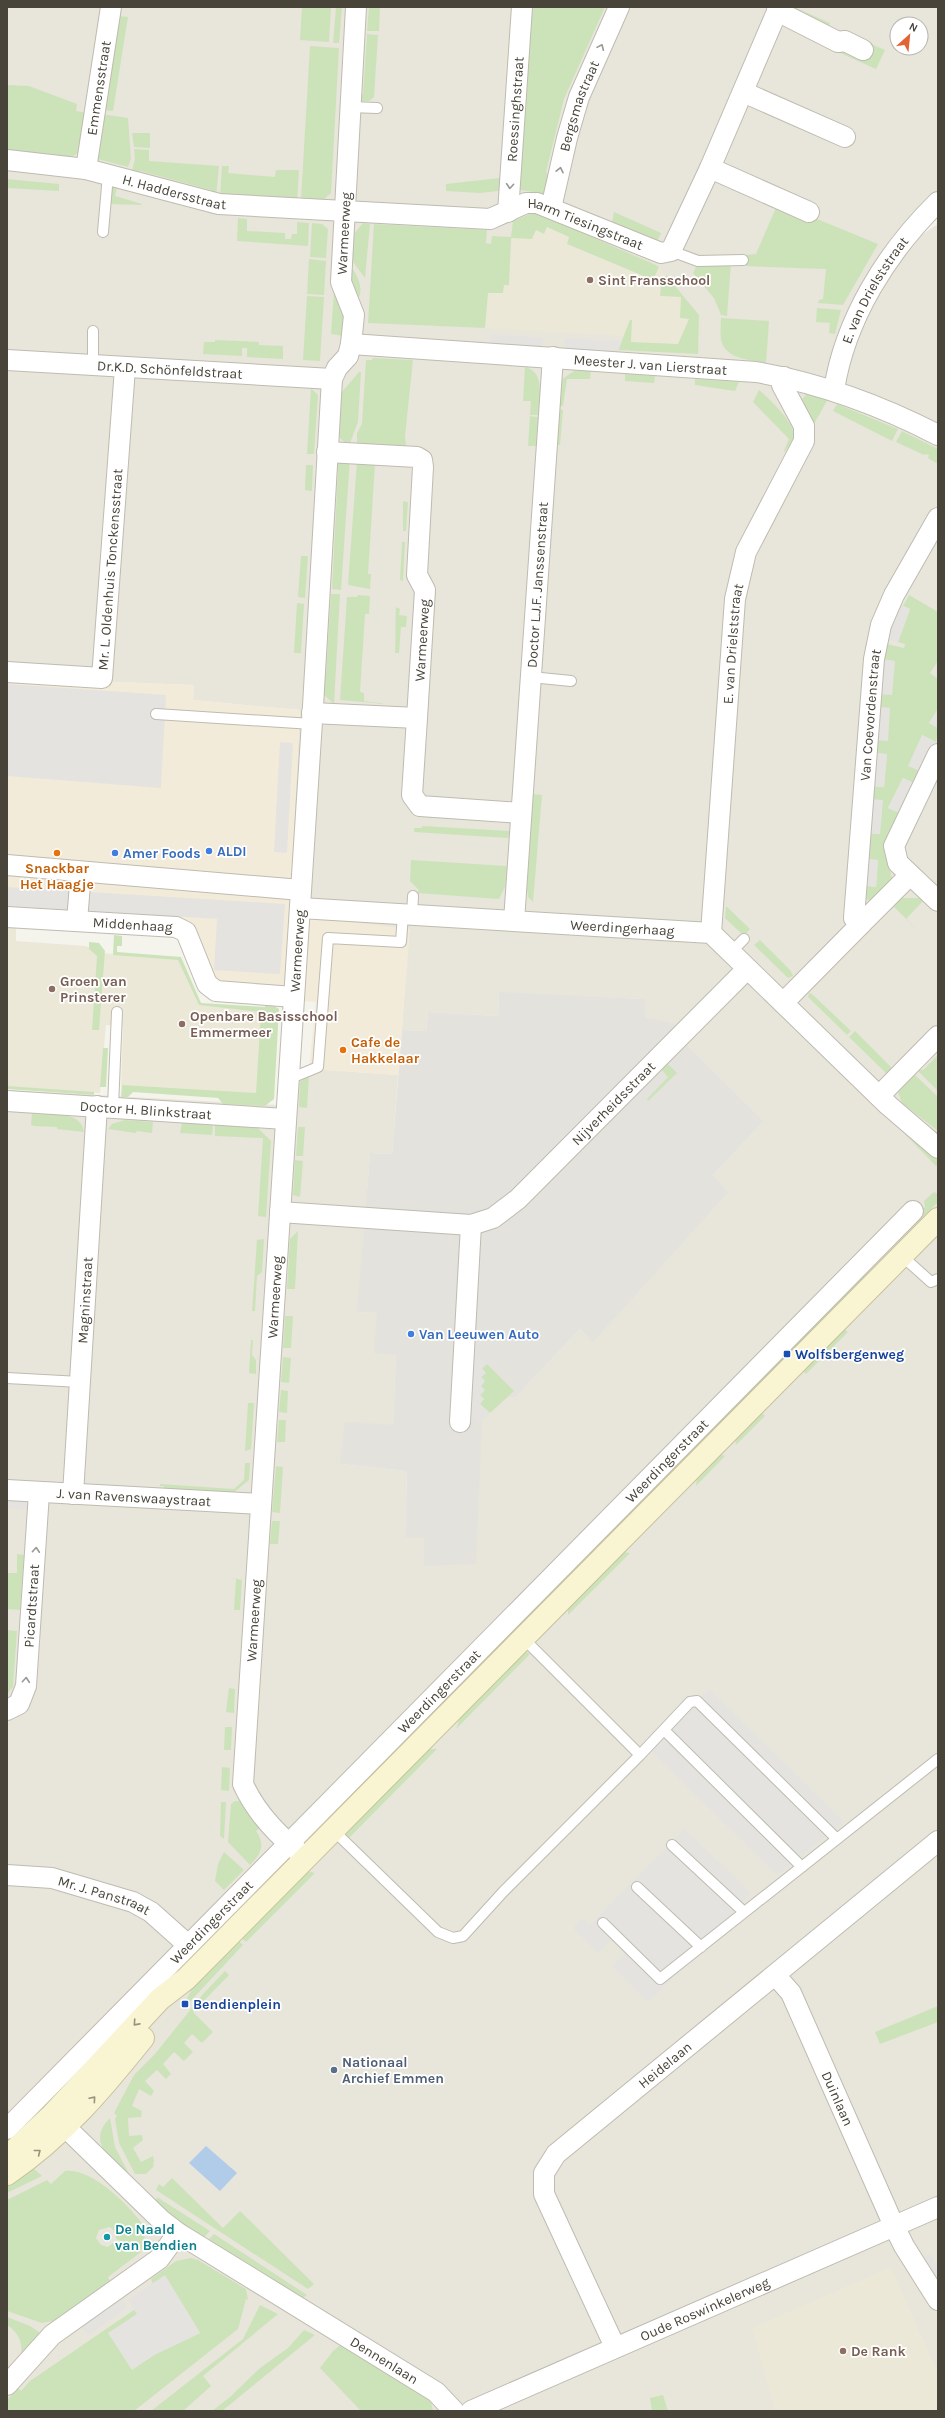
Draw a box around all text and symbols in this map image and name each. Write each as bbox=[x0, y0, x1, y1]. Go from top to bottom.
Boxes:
north arrow bbox=[889, 16, 929, 56]
text: N bbox=[907, 20, 920, 35]
street label: Emmensstraat bbox=[83, 39, 114, 136]
one-way arrow bbox=[596, 44, 604, 52]
street label: Roessinghstraat bbox=[503, 56, 527, 162]
street label: Bergsmastraat bbox=[556, 58, 603, 153]
one-way arrow bbox=[555, 167, 563, 173]
street label: H. Haddersstraat bbox=[121, 170, 227, 213]
one-way arrow bbox=[505, 183, 514, 189]
street label: Warmeerweg bbox=[333, 191, 354, 275]
street label: Harm Tiesingstraat bbox=[528, 195, 646, 253]
street label: E. van Drielststraat bbox=[838, 233, 912, 346]
place label: Sint Fransschool bbox=[598, 272, 710, 289]
marker: Sint Fransschool bbox=[585, 275, 595, 285]
street label: Meester J. van Lierstraat bbox=[573, 351, 728, 378]
street label: Dr.K.D. Schönfeldstraat bbox=[96, 357, 243, 382]
street label: Mr. L. Oldenhuis Tonckensstraat bbox=[94, 468, 126, 671]
street label: Doctor L.J.F. Janssenstraat bbox=[523, 501, 551, 668]
street label: E. van Drielststraat bbox=[719, 582, 747, 705]
street label: Warmeerweg bbox=[411, 598, 433, 682]
street label: Van Coevordenstraat bbox=[856, 647, 884, 782]
place label: ALDI bbox=[217, 843, 247, 860]
place label: Amer Foods bbox=[123, 845, 201, 862]
marker: ALDI bbox=[204, 846, 214, 856]
marker: Snackbar Het Haagje bbox=[52, 848, 62, 858]
marker: Amer Foods bbox=[110, 848, 120, 858]
place label: Snackbar Het Haagje bbox=[20, 860, 94, 893]
street label: Warmeerweg bbox=[286, 909, 308, 993]
street label: Middenhaag bbox=[92, 914, 173, 935]
street label: Weerdingerhaag bbox=[570, 916, 675, 939]
place label: Groen van Prinsterer bbox=[60, 973, 127, 1006]
marker: Groen van Prinsterer bbox=[47, 984, 57, 994]
place label: Openbare Basisschool Emmermeer bbox=[190, 1008, 338, 1041]
marker: Openbare Basisschool Emmermeer bbox=[177, 1019, 187, 1029]
place label: Cafe de Hakkelaar bbox=[351, 1034, 420, 1067]
marker: Cafe de Hakkelaar bbox=[338, 1045, 348, 1055]
street label: Nijverheidsstraat bbox=[568, 1058, 659, 1149]
street label: Doctor H. Blinkstraat bbox=[79, 1097, 212, 1123]
street label: Warmeerweg bbox=[263, 1255, 286, 1339]
street label: Magninstraat bbox=[74, 1256, 96, 1344]
place label: Van Leeuwen Auto bbox=[419, 1326, 539, 1343]
marker: Van Leeuwen Auto bbox=[406, 1329, 416, 1339]
place label: Wolfsbergenweg bbox=[795, 1346, 904, 1363]
marker: Wolfsbergenweg bbox=[782, 1349, 792, 1359]
street label: Weerdingerstraat bbox=[622, 1415, 712, 1506]
street label: J. van Ravenswaaystraat bbox=[56, 1484, 212, 1510]
one-way arrow bbox=[31, 1547, 40, 1553]
street label: Picardtstraat bbox=[20, 1563, 43, 1648]
street label: Warmeerweg bbox=[242, 1579, 265, 1662]
street label: Weerdingerstraat bbox=[394, 1646, 484, 1737]
one-way arrow bbox=[22, 1676, 31, 1683]
street label: Mr. J. Panstraat bbox=[56, 1872, 153, 1919]
street label: Weerdingerstraat bbox=[166, 1876, 256, 1967]
place label: Bendienplein bbox=[193, 1996, 281, 2013]
marker: Bendienplein bbox=[180, 1999, 190, 2009]
one-way arrow bbox=[134, 2019, 141, 2026]
street label: Heidelaan bbox=[635, 2038, 695, 2092]
place label: Nationaal Archief Emmen bbox=[342, 2054, 444, 2087]
marker: Nationaal Archief Emmen bbox=[329, 2065, 339, 2075]
street label: Duinlaan bbox=[818, 2068, 857, 2129]
one-way arrow bbox=[88, 2096, 95, 2104]
one-way arrow bbox=[33, 2150, 40, 2157]
place label: De Naald van Bendien bbox=[115, 2221, 197, 2254]
marker: De Naald van Bendien bbox=[102, 2232, 112, 2242]
street label: Oude Roswinkelerweg bbox=[637, 2273, 772, 2345]
street label: Dennenlaan bbox=[347, 2333, 422, 2388]
place label: De Rank bbox=[851, 2343, 906, 2360]
marker: De Rank bbox=[838, 2346, 848, 2356]

